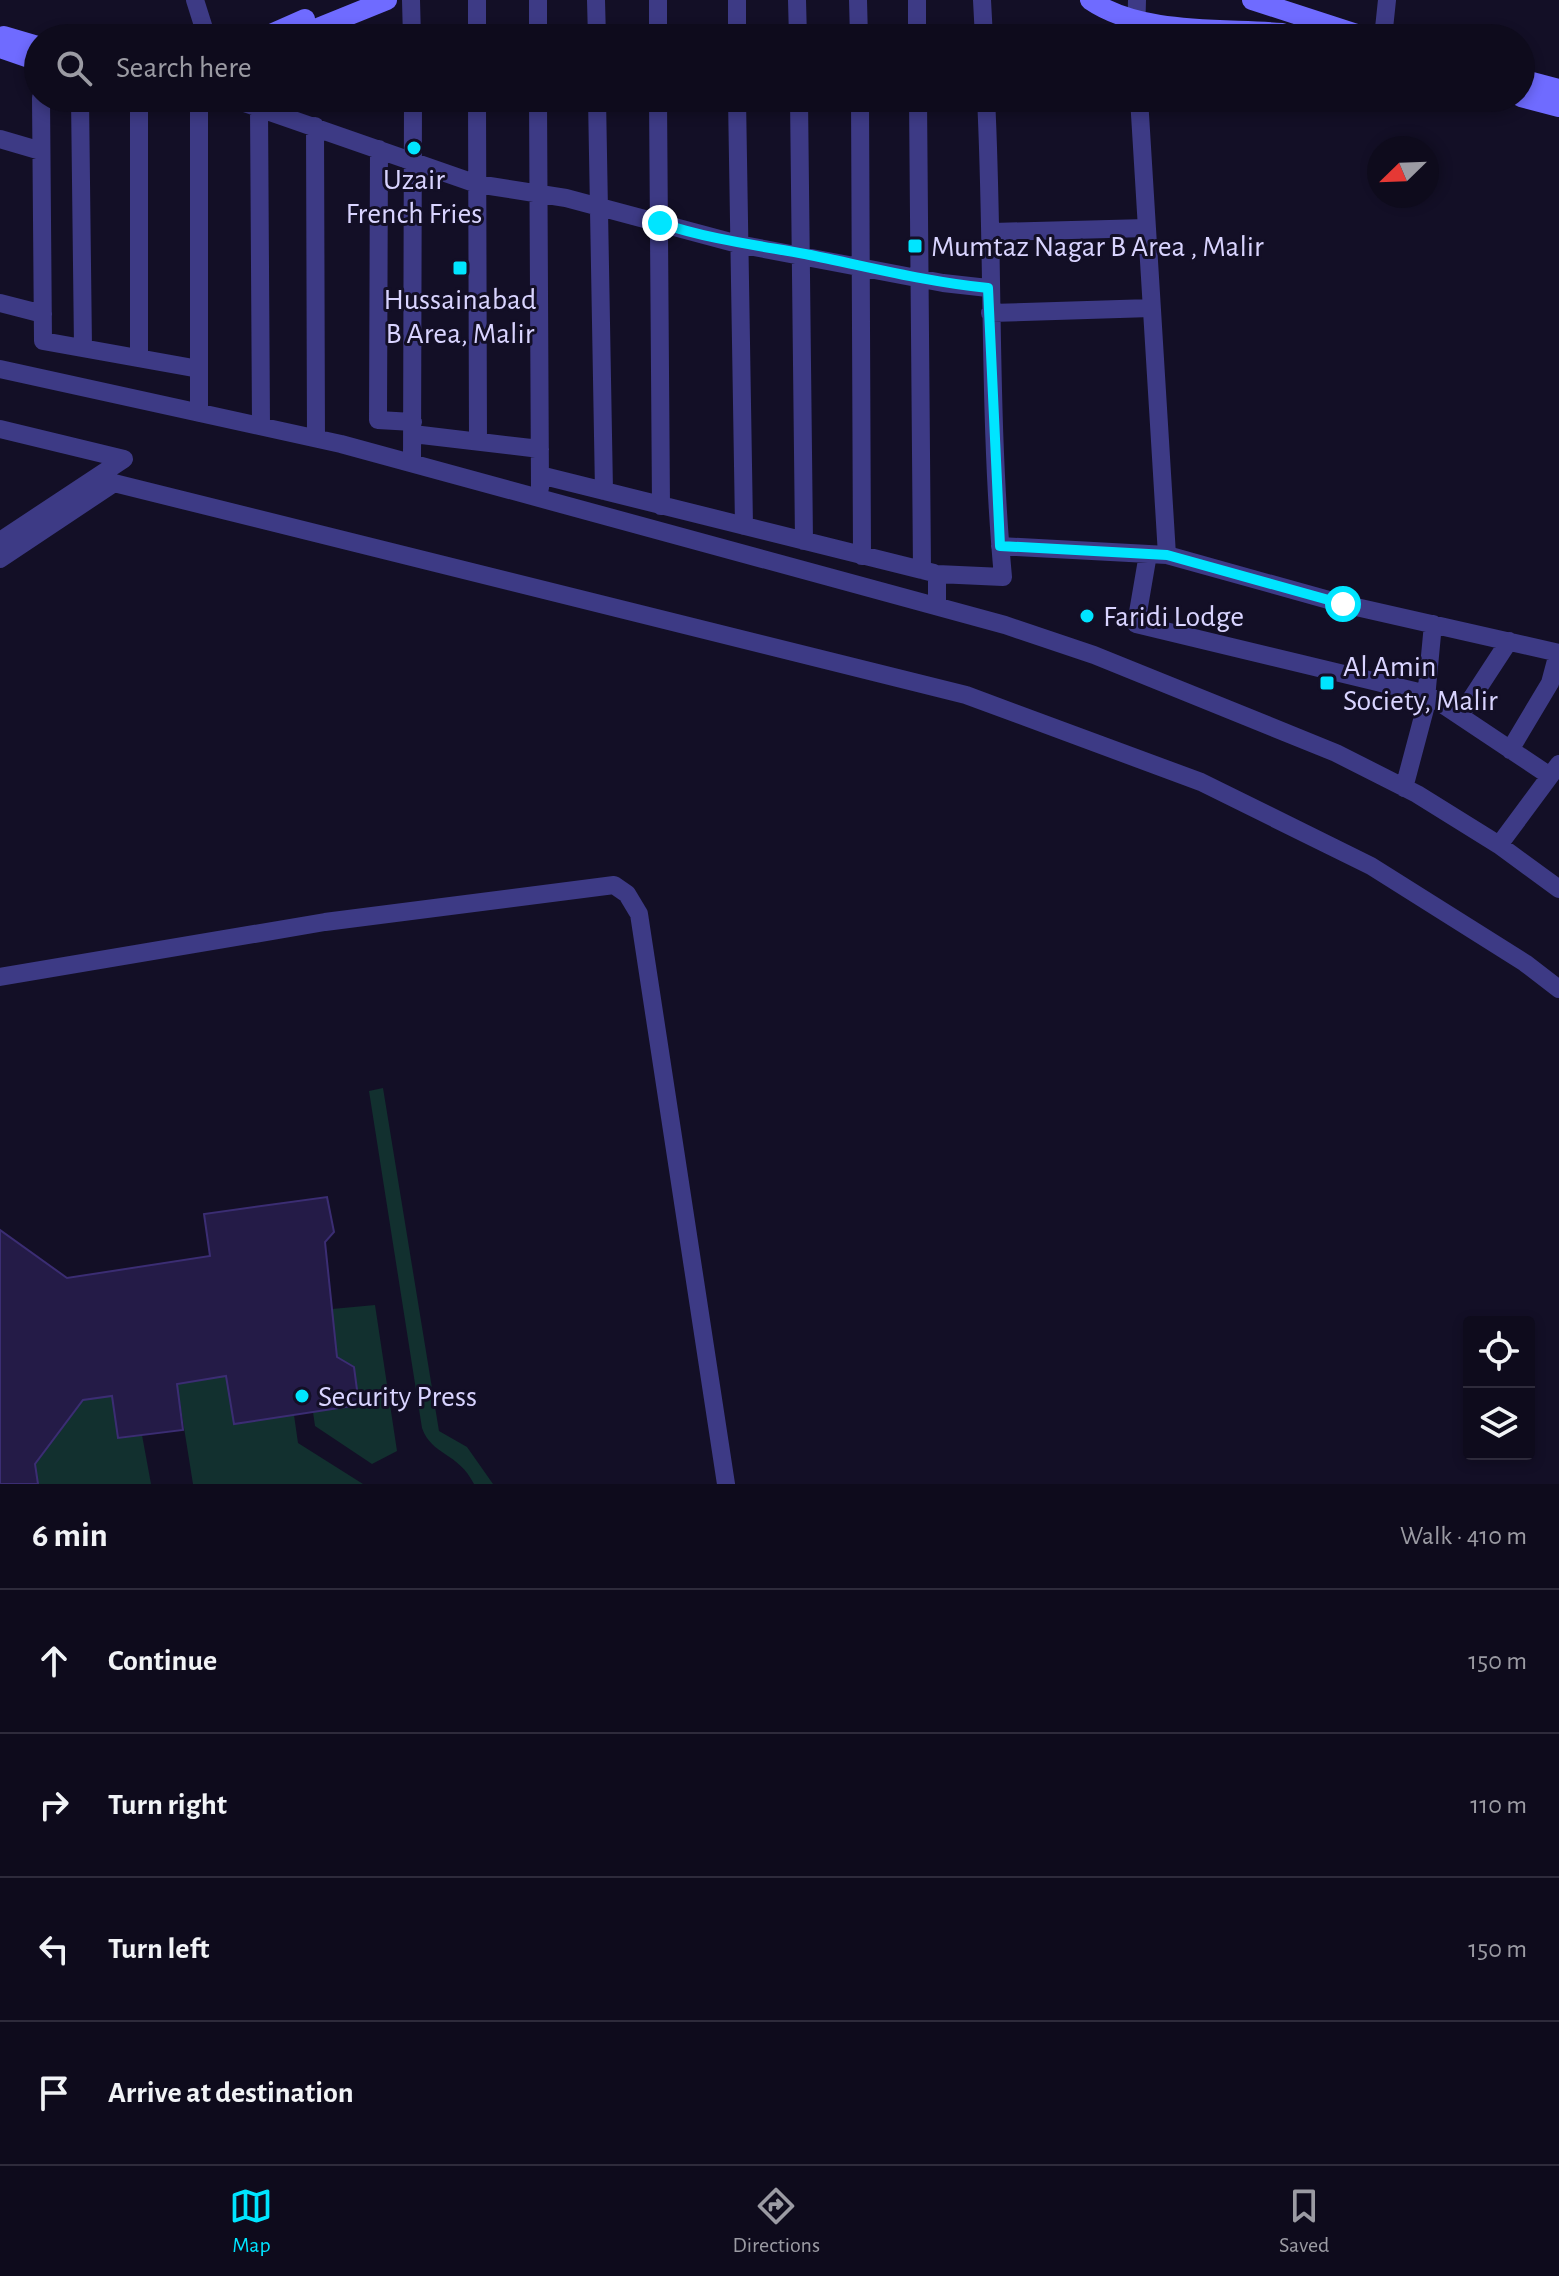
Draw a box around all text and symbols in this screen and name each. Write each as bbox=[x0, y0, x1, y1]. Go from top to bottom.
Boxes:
search box bbox=[24, 24, 1535, 112]
icon: search bbox=[52, 46, 96, 90]
text: Search here bbox=[116, 53, 252, 83]
north arrow bbox=[1367, 136, 1439, 208]
marker: Uzair French Fries bbox=[405, 139, 423, 157]
place label: Uzair French Fries bbox=[346, 165, 482, 229]
route end bbox=[642, 205, 678, 241]
place label: Mumtaz Nagar B Area , Malir bbox=[931, 232, 1264, 262]
marker: Mumtaz Nagar B Area , Malir bbox=[906, 237, 924, 255]
marker: Hussainabad B Area, Malir bbox=[451, 259, 469, 277]
place label: Hussainabad B Area, Malir bbox=[384, 285, 536, 349]
route start bbox=[1325, 586, 1361, 622]
place label: Faridi Lodge bbox=[1103, 602, 1244, 632]
marker: Faridi Lodge bbox=[1078, 607, 1096, 625]
place label: Al Amin Society, Malir bbox=[1343, 652, 1498, 716]
marker: Al Amin Society, Malir bbox=[1318, 674, 1336, 692]
map controls bbox=[1463, 1316, 1535, 1460]
button: locate bbox=[1463, 1316, 1535, 1388]
place label: Security Press bbox=[318, 1382, 477, 1412]
marker: Security Press bbox=[293, 1387, 311, 1405]
button: layers bbox=[1463, 1388, 1535, 1460]
text: 6 min bbox=[32, 1519, 108, 1553]
text: Walk · 410 m bbox=[1400, 1523, 1527, 1549]
icon: ahead bbox=[32, 1639, 76, 1683]
text: Continue bbox=[108, 1646, 217, 1676]
text: 150 m bbox=[1468, 1648, 1527, 1674]
icon: right bbox=[32, 1783, 76, 1827]
text: Turn right bbox=[108, 1790, 227, 1820]
text: 110 m bbox=[1470, 1792, 1527, 1818]
icon: left bbox=[32, 1927, 76, 1971]
text: Turn left bbox=[108, 1934, 209, 1964]
text: 150 m bbox=[1468, 1936, 1527, 1962]
icon: arrive bbox=[32, 2071, 76, 2115]
text: Arrive at destination bbox=[108, 2078, 354, 2108]
tab: Map bbox=[229, 2184, 273, 2258]
tab: Directions bbox=[732, 2184, 820, 2258]
tab: Saved bbox=[1279, 2184, 1329, 2258]

